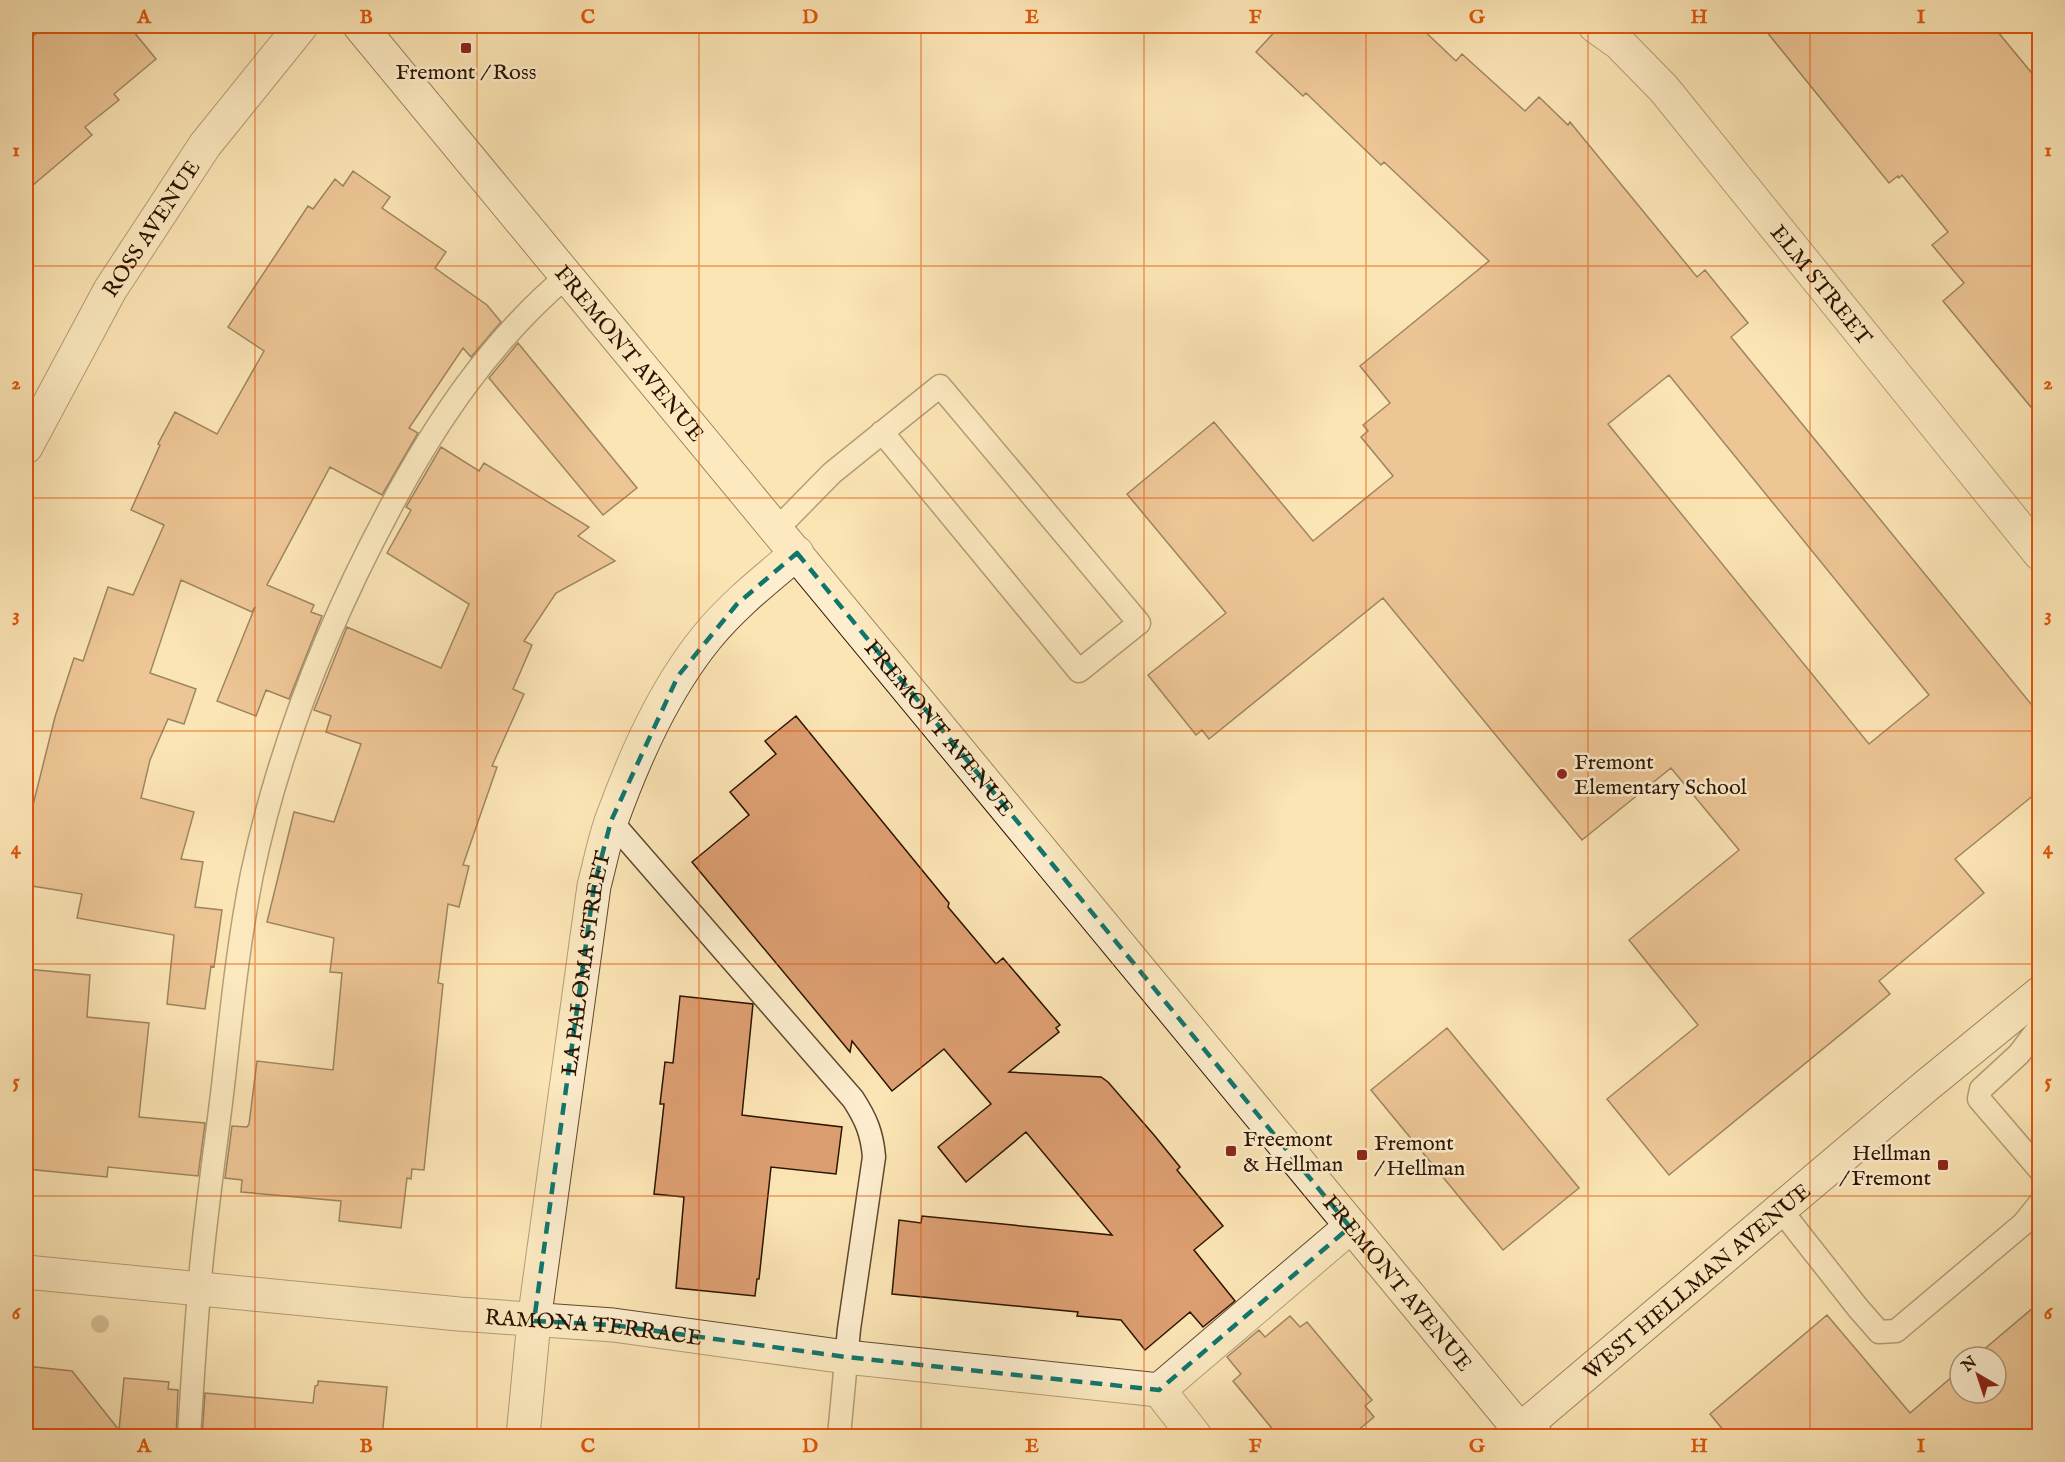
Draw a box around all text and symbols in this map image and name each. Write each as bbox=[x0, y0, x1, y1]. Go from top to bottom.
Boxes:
text: A bbox=[136, 5, 152, 30]
text: B bbox=[359, 5, 373, 30]
text: C bbox=[581, 5, 595, 30]
text: D bbox=[802, 5, 818, 30]
text: E bbox=[1025, 5, 1039, 30]
text: F bbox=[1249, 5, 1262, 30]
text: G bbox=[1469, 5, 1486, 30]
text: H bbox=[1690, 5, 1708, 30]
text: I bbox=[1917, 5, 1926, 30]
marker: Fremont / Ross bbox=[459, 41, 473, 55]
place label: Fremont / Ross bbox=[396, 59, 536, 87]
text: 1 bbox=[12, 138, 20, 163]
text: 1 bbox=[2044, 138, 2052, 163]
street label: ROSS AVENUE bbox=[97, 155, 207, 303]
street label: ELM STREET bbox=[1763, 220, 1877, 352]
street label: FREMONT AVENUE bbox=[547, 260, 710, 448]
text: 2 bbox=[11, 371, 21, 396]
text: 2 bbox=[2043, 371, 2053, 396]
text: 3 bbox=[12, 603, 20, 628]
text: 3 bbox=[2044, 603, 2052, 628]
street label: FREMONT AVENUE bbox=[857, 635, 1019, 823]
place label: Fremont Elementary School bbox=[1574, 749, 1747, 802]
marker: Fremont Elementary School bbox=[1555, 767, 1569, 781]
text: 4 bbox=[11, 836, 22, 861]
text: 4 bbox=[2043, 836, 2054, 861]
street label: LA PALOMA STREET bbox=[556, 848, 618, 1077]
text: 5 bbox=[12, 1069, 20, 1094]
text: 5 bbox=[2044, 1069, 2052, 1094]
place label: Freemont & Hellman bbox=[1243, 1126, 1344, 1179]
place label: Fremont / Hellman bbox=[1374, 1130, 1466, 1183]
place label: Hellman / Fremont bbox=[1839, 1140, 1931, 1193]
marker: Freemont & Hellman bbox=[1224, 1144, 1238, 1158]
marker: Fremont / Hellman bbox=[1355, 1148, 1369, 1162]
marker: Hellman / Fremont bbox=[1936, 1158, 1950, 1172]
street label: WEST HELLMAN AVENUE bbox=[1578, 1178, 1817, 1387]
street label: FREMONT AVENUE bbox=[1316, 1190, 1478, 1378]
text: 6 bbox=[12, 1301, 22, 1326]
text: 6 bbox=[2044, 1301, 2054, 1326]
street label: RAMONA TERRACE bbox=[484, 1304, 704, 1353]
north arrow bbox=[1948, 1345, 2008, 1405]
text: N bbox=[1957, 1353, 1982, 1378]
text: A bbox=[136, 1434, 152, 1459]
text: B bbox=[359, 1434, 373, 1459]
text: C bbox=[581, 1434, 595, 1459]
text: D bbox=[802, 1434, 818, 1459]
text: E bbox=[1025, 1434, 1039, 1459]
text: F bbox=[1249, 1434, 1262, 1459]
text: G bbox=[1469, 1434, 1486, 1459]
text: H bbox=[1690, 1434, 1708, 1459]
text: I bbox=[1917, 1434, 1926, 1459]

